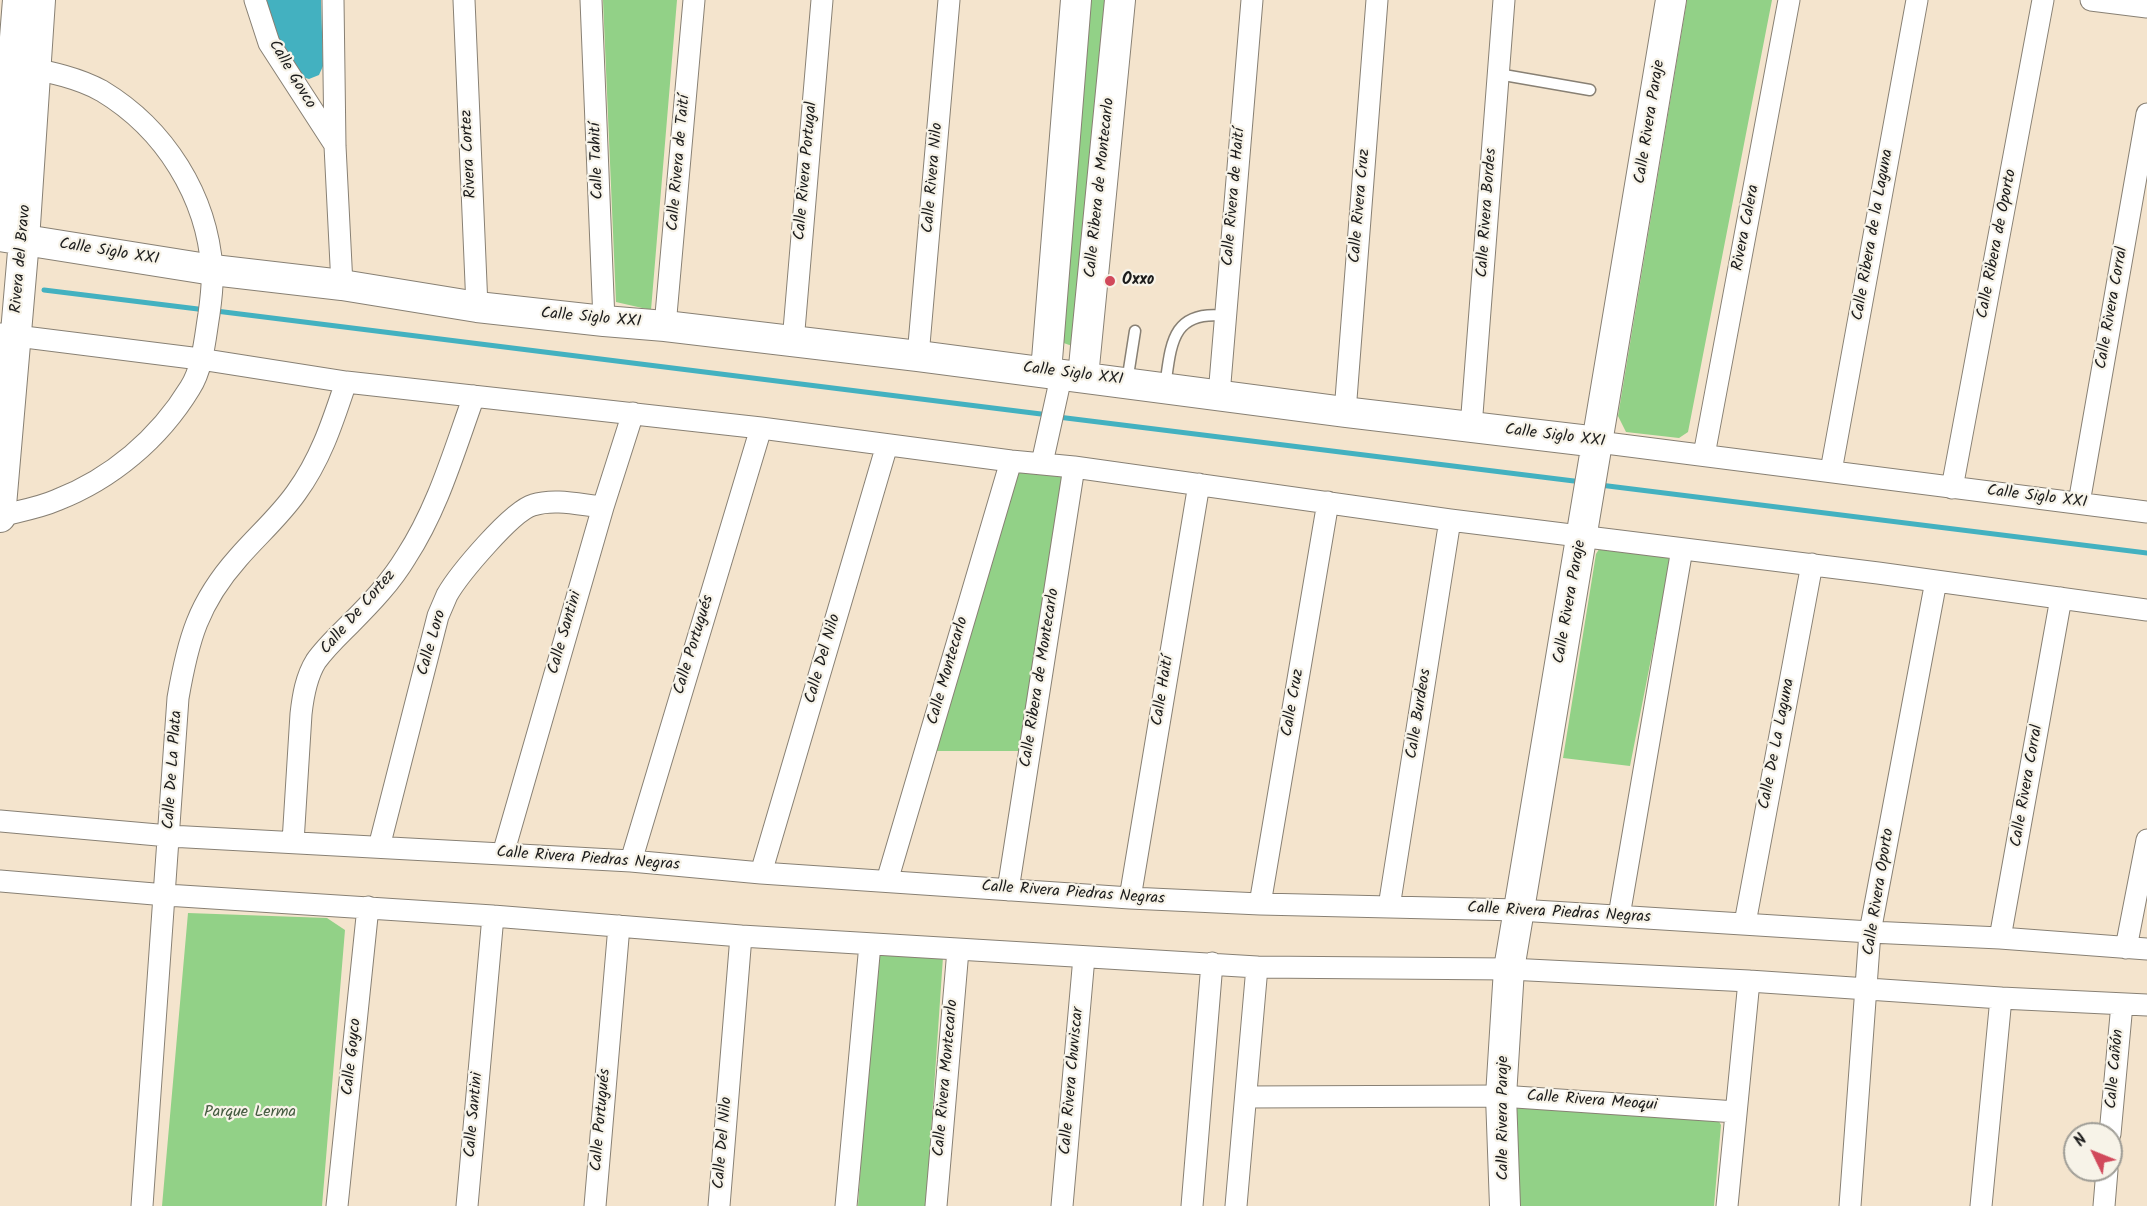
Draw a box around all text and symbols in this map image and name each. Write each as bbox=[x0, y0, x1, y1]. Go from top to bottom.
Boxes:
street label: Calle Govco bbox=[263, 37, 319, 113]
street label: Calle Rivera Paraje bbox=[1632, 59, 1670, 185]
street label: Calle Rivera de Taití bbox=[664, 94, 696, 232]
street label: Calle Ribera de Montecarlo bbox=[1082, 97, 1120, 279]
street label: Calle Rivera Portugal bbox=[791, 101, 823, 241]
street label: Rivera Cortez bbox=[458, 109, 482, 199]
street label: Calle Tahití bbox=[587, 122, 609, 200]
street label: Calle Rivera Nilo bbox=[920, 122, 948, 234]
street label: Calle Rivera de Haití bbox=[1219, 127, 1251, 267]
street label: Calle Rivera Cruz bbox=[1346, 148, 1376, 264]
street label: Calle Rivera Bordes bbox=[1474, 148, 1502, 278]
street label: Calle Ribera de la Laguna bbox=[1849, 148, 1899, 322]
street label: Calle Ribera de Oporto bbox=[1974, 168, 2022, 320]
street label: Rivera Calera bbox=[1729, 183, 1765, 273]
street label: Rivera del Bravo bbox=[8, 204, 36, 314]
street label: Calle Siglo XXI bbox=[58, 236, 160, 270]
street label: Calle Rivera Corral bbox=[2093, 245, 2133, 371]
place label: Oxxo bbox=[1122, 271, 1154, 291]
marker: Oxxo bbox=[1103, 274, 1117, 288]
street label: Calle Siglo XXI bbox=[540, 305, 642, 333]
street label: Calle Siglo XXI bbox=[1022, 359, 1124, 391]
street label: Calle Siglo XXI bbox=[1504, 421, 1606, 453]
street label: Calle Siglo XXI bbox=[1986, 482, 2088, 514]
street label: Calle Rivera Paraje bbox=[1551, 539, 1591, 665]
street label: Calle De Cortez bbox=[317, 567, 401, 659]
street label: Calle Ribera de Montecarlo bbox=[1017, 587, 1065, 769]
street label: Calle Santini bbox=[545, 589, 587, 677]
street label: Calle Portugués bbox=[671, 593, 719, 697]
street label: Calle Loro bbox=[415, 608, 451, 678]
street label: Calle Del Nilo bbox=[802, 612, 846, 706]
street label: Calle Montecarlo bbox=[924, 615, 974, 727]
street label: Calle Haití bbox=[1149, 655, 1179, 727]
street label: Calle Cruz bbox=[1279, 668, 1309, 738]
street label: Calle Burdeos bbox=[1403, 668, 1437, 760]
street label: Calle De La Laguna bbox=[1756, 677, 1800, 811]
street label: Calle De La Plata bbox=[160, 710, 188, 830]
street label: Calle Rivera Corral bbox=[2008, 723, 2048, 849]
street label: Calle Rivera Oporto bbox=[1860, 827, 1900, 957]
street label: Calle Rivera Piedras Negras bbox=[496, 844, 680, 876]
street label: Calle Rivera Piedras Negras bbox=[981, 878, 1165, 910]
street label: Calle Rivera Piedras Negras bbox=[1467, 900, 1651, 928]
street label: Calle Rivera Montecarlo bbox=[931, 999, 963, 1157]
street label: Calle Rivera Chuviscar bbox=[1057, 1006, 1089, 1156]
street label: Calle Goyco bbox=[339, 1017, 367, 1097]
street label: Calle Cañón bbox=[2103, 1028, 2129, 1110]
street label: Calle Rivera Paraje bbox=[1494, 1055, 1514, 1181]
street label: Calle Portugués bbox=[588, 1068, 616, 1172]
street label: Calle Santini bbox=[462, 1072, 488, 1158]
street label: Calle Rivera Meoqui bbox=[1526, 1088, 1658, 1116]
street label: Calle Del Nilo bbox=[710, 1096, 738, 1190]
park label: Parque Lerma bbox=[204, 1103, 296, 1123]
north arrow bbox=[2063, 1122, 2123, 1182]
text: N bbox=[2068, 1129, 2094, 1153]

